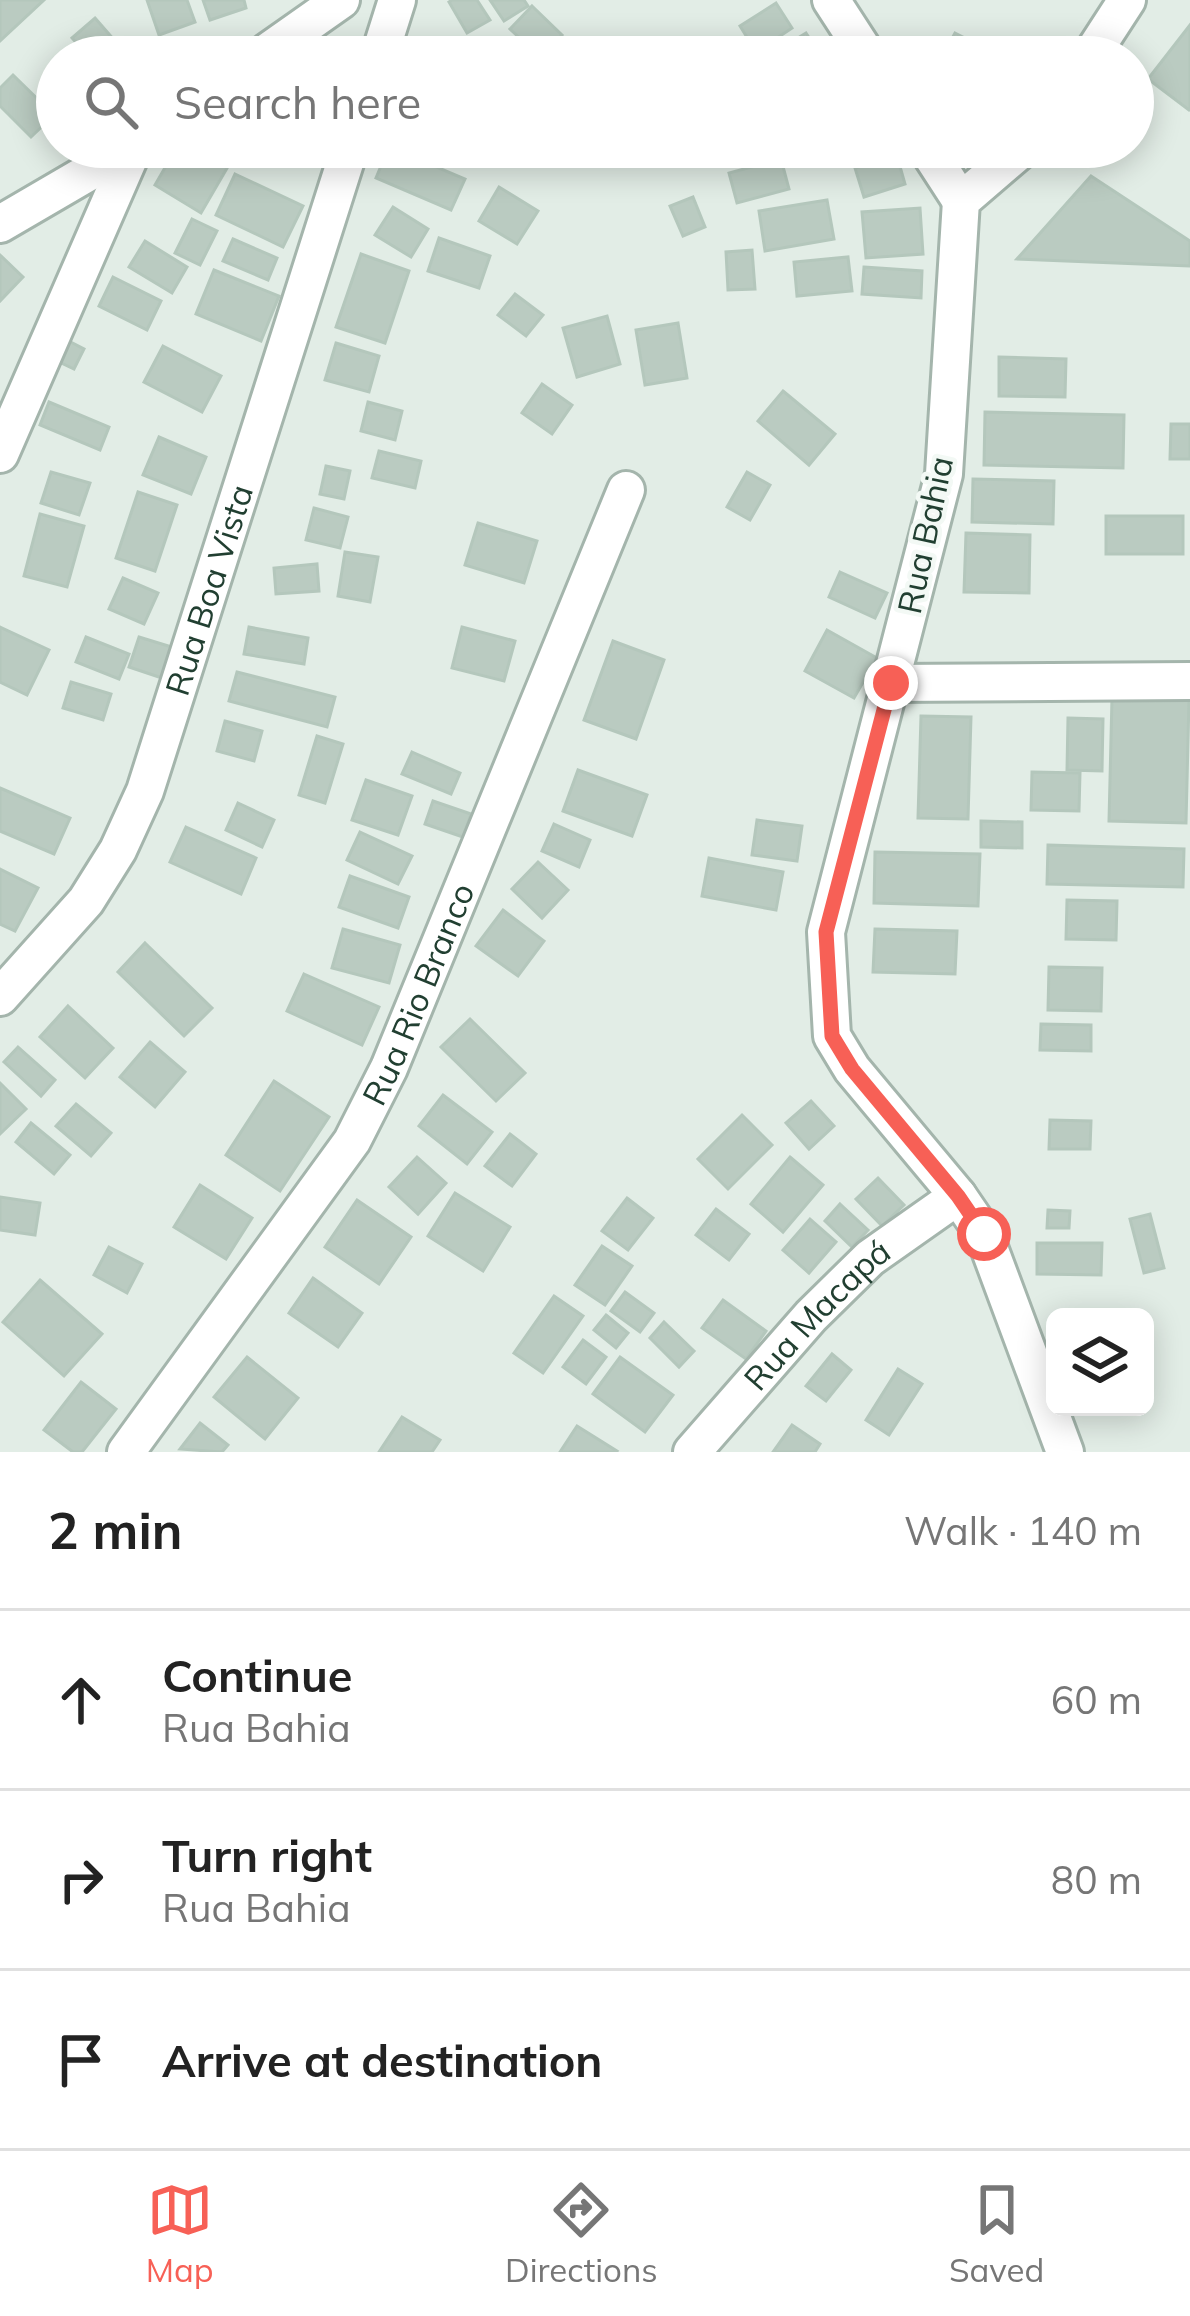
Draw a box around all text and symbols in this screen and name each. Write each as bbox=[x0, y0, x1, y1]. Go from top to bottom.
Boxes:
search box bbox=[36, 36, 1154, 168]
icon: search bbox=[78, 69, 144, 135]
text: Search here bbox=[174, 74, 421, 130]
street label: Rua Bahia bbox=[888, 453, 961, 617]
street label: Rua Boa Vista bbox=[156, 479, 261, 700]
route end bbox=[864, 656, 918, 710]
street label: Rua Rio Branco bbox=[353, 877, 483, 1112]
route start bbox=[957, 1207, 1011, 1261]
street label: Rua Macapá bbox=[735, 1230, 898, 1398]
map controls bbox=[1046, 1308, 1154, 1416]
button: layers bbox=[1046, 1308, 1154, 1416]
text: 2 min bbox=[48, 1498, 183, 1562]
text: Walk · 140 m bbox=[904, 1506, 1142, 1555]
text: Continue bbox=[162, 1647, 352, 1703]
icon: ahead bbox=[48, 1667, 114, 1733]
text: 60 m bbox=[1051, 1675, 1142, 1724]
text: Rua Bahia bbox=[162, 1703, 351, 1752]
text: Turn right bbox=[162, 1827, 372, 1883]
icon: right bbox=[48, 1847, 114, 1913]
text: 80 m bbox=[1051, 1855, 1142, 1904]
text: Rua Bahia bbox=[162, 1883, 351, 1932]
icon: arrive bbox=[48, 2027, 114, 2093]
text: Arrive at destination bbox=[162, 2032, 602, 2088]
tab: Map bbox=[146, 2177, 214, 2290]
tab: Directions bbox=[505, 2177, 658, 2290]
tab: Saved bbox=[949, 2177, 1044, 2290]

